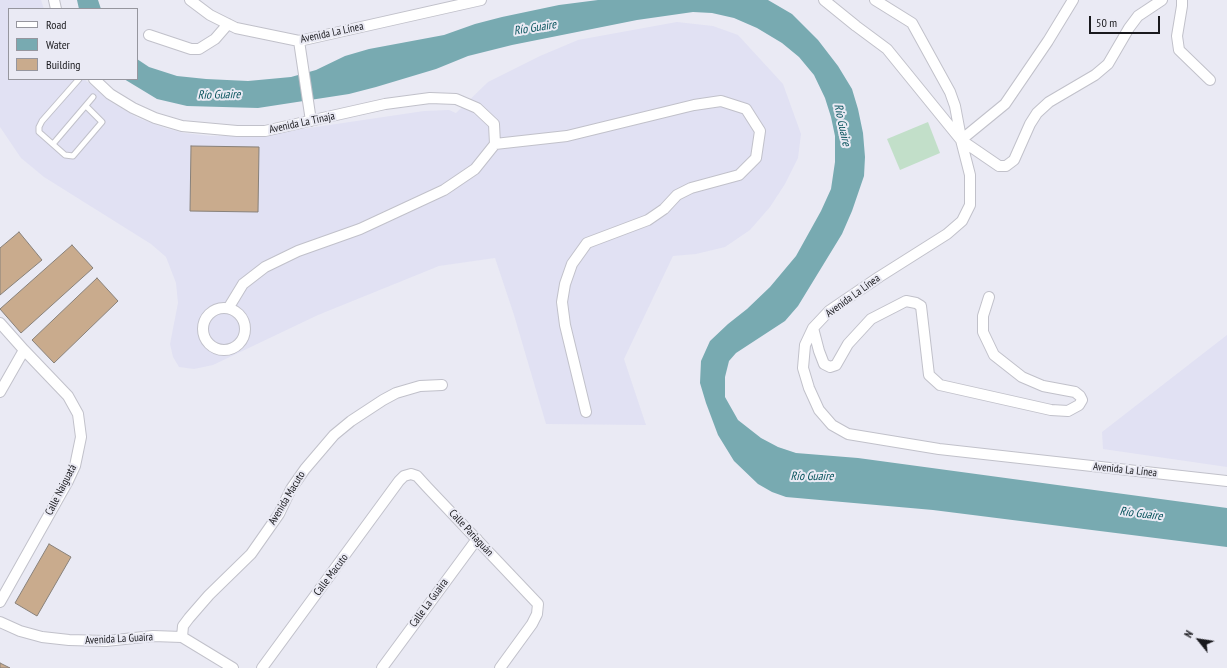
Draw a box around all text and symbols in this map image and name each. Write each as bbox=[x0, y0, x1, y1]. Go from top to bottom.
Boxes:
legend bbox=[8, 8, 138, 80]
scale bar bbox=[1091, 8, 1162, 34]
text: 50 m bbox=[1096, 15, 1117, 30]
text: Road bbox=[46, 17, 66, 32]
water label: Río Guaire bbox=[513, 18, 557, 38]
street label: Avenida La Línea bbox=[299, 20, 365, 46]
text: Water bbox=[46, 37, 70, 52]
text: Building bbox=[46, 57, 81, 72]
water label: Río Guaire bbox=[197, 87, 241, 103]
water label: Río Guaire bbox=[831, 103, 853, 147]
street label: Avenida La Tinaja bbox=[268, 110, 336, 136]
street label: Avenida La Línea bbox=[823, 272, 883, 320]
street label: Avenida La Línea bbox=[1092, 460, 1158, 480]
street label: Calle Naiguatá bbox=[43, 462, 79, 518]
street label: Avenida Macuto bbox=[266, 469, 308, 527]
water label: Río Guaire bbox=[791, 470, 833, 484]
water label: Río Guaire bbox=[1119, 504, 1163, 524]
street label: Calle Pariaguán bbox=[446, 507, 496, 559]
street label: Calle Macuto bbox=[311, 551, 351, 599]
street label: Calle La Guaira bbox=[407, 576, 451, 630]
north arrow bbox=[1179, 620, 1219, 660]
text: N bbox=[1181, 628, 1196, 640]
street label: Avenida La Guaira bbox=[85, 631, 153, 647]

